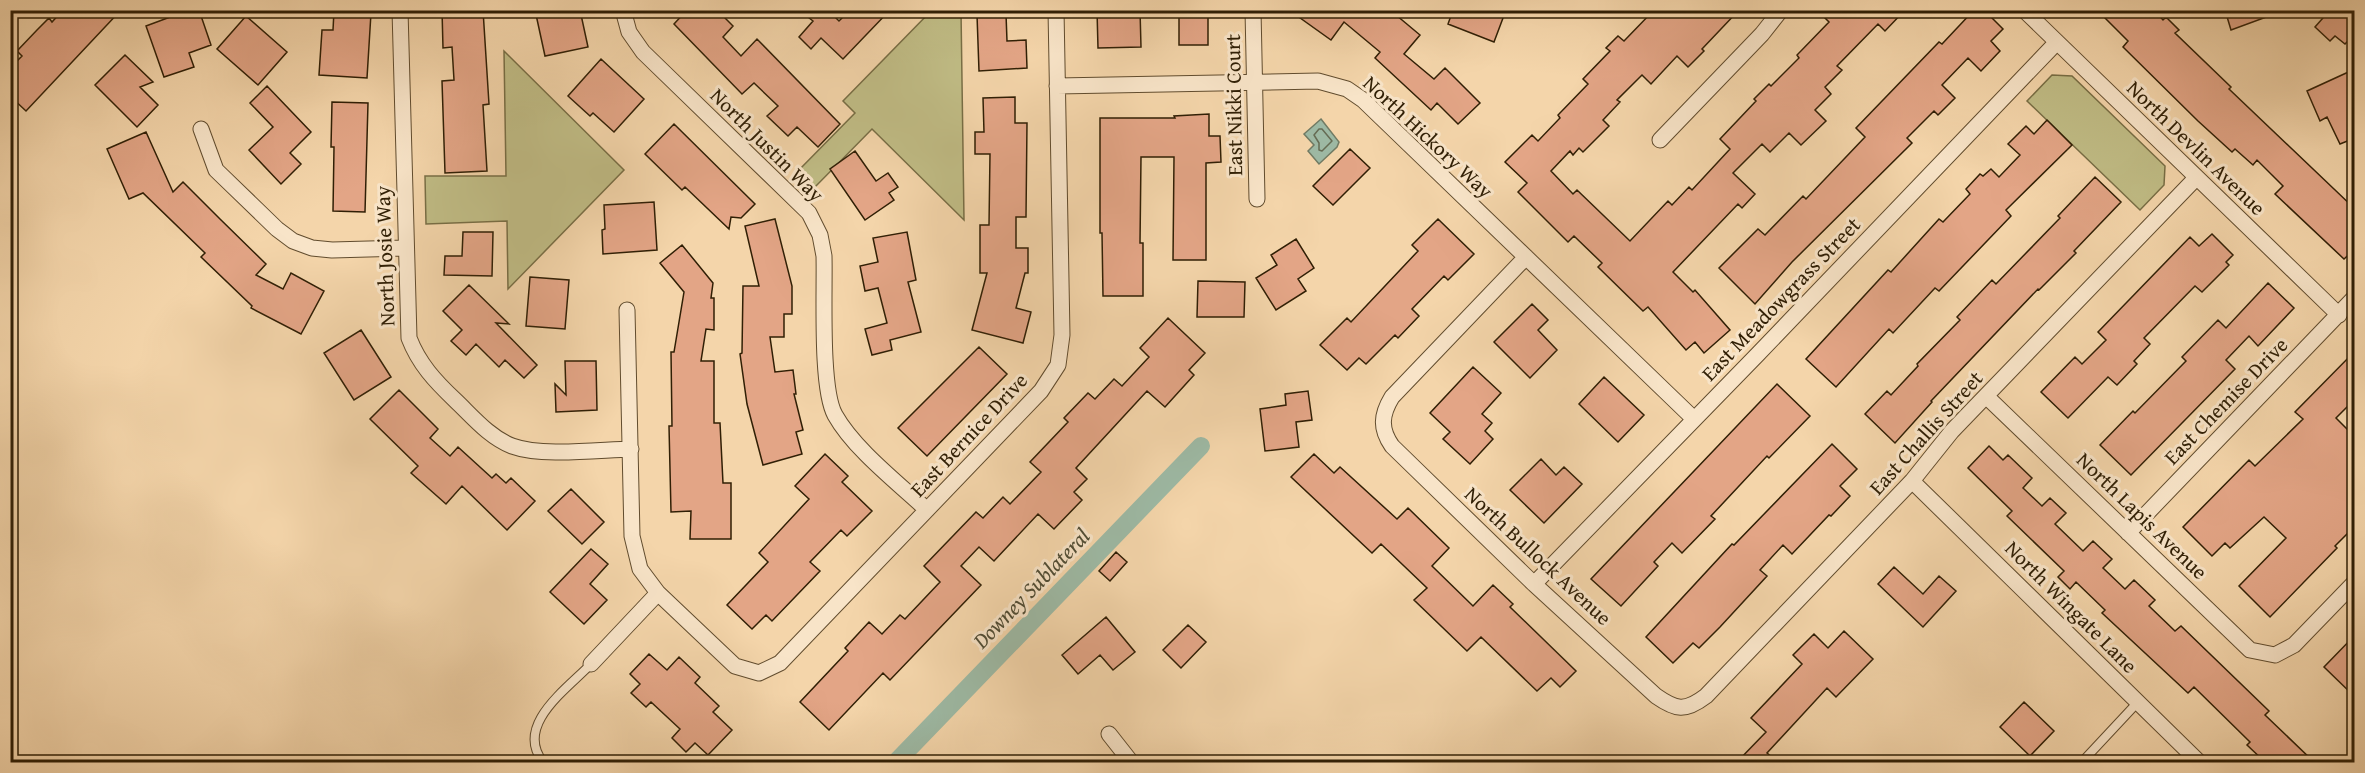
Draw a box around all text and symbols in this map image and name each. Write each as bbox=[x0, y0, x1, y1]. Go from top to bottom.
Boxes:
street label: East Nikki Court bbox=[1217, 33, 1250, 176]
street label: North Hickory Way bbox=[1356, 68, 1501, 206]
street label: North Devlin Avenue bbox=[2120, 73, 2273, 222]
street label: North Justin Way bbox=[703, 81, 832, 209]
street label: North Josie Way bbox=[367, 185, 402, 327]
street label: East Meadowgrass Street bbox=[1694, 209, 1868, 388]
street label: East Chemise Drive bbox=[2156, 330, 2295, 471]
street label: East Challis Street bbox=[1861, 363, 1990, 502]
street label: East Bernice Drive bbox=[903, 366, 1035, 504]
street label: North Lapis Avenue bbox=[2070, 445, 2215, 587]
street label: North Bullock Avenue bbox=[1458, 479, 1619, 632]
water label: Downey Sublateral bbox=[964, 521, 1097, 656]
street label: North Wingate Lane bbox=[1998, 533, 2145, 680]

